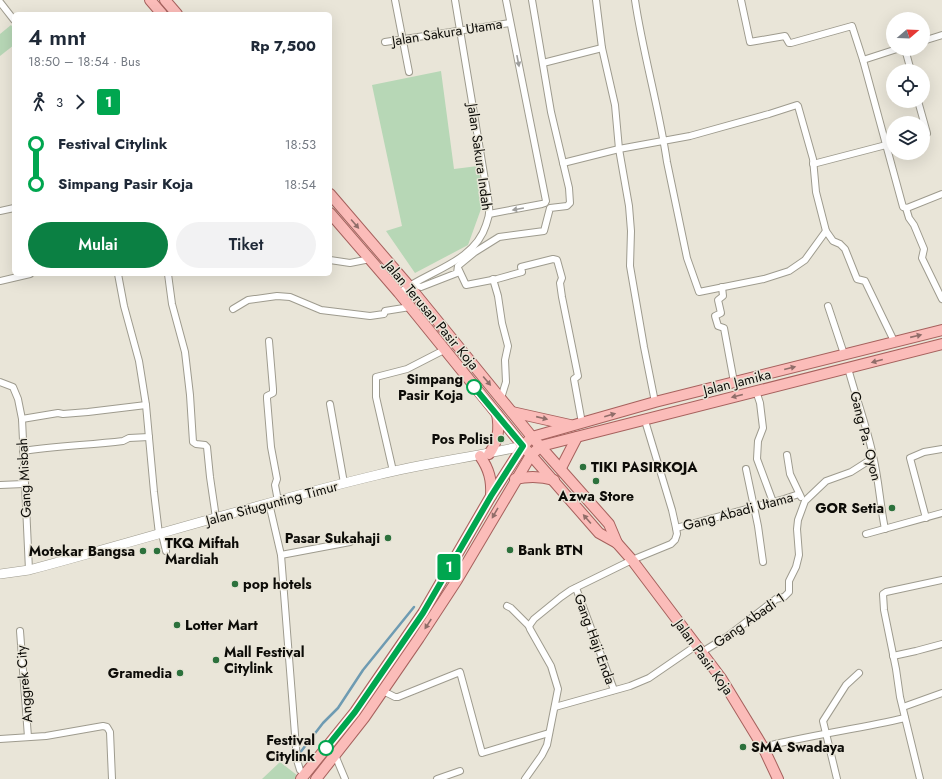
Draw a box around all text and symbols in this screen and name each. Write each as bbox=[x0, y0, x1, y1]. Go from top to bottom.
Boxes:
north arrow bbox=[886, 12, 930, 56]
map controls bbox=[886, 12, 930, 160]
street label: Jalan Sakura Utama bbox=[388, 13, 504, 51]
text: 4 mnt bbox=[28, 21, 86, 53]
text: Rp 7,500 bbox=[251, 35, 316, 57]
text: 18:50 – 18:54 · Bus bbox=[28, 52, 140, 71]
one-way arrow bbox=[515, 55, 521, 67]
button: locate bbox=[886, 64, 930, 108]
icon: walk bbox=[28, 91, 50, 113]
icon: forward bbox=[69, 91, 91, 113]
text: 1 bbox=[105, 92, 112, 112]
text: 3 bbox=[56, 93, 63, 112]
street label: Jalan Sakura Indah bbox=[462, 100, 497, 212]
button: layers bbox=[886, 116, 930, 160]
text: Festival Citylink bbox=[58, 133, 167, 155]
text: 18:53 bbox=[285, 135, 316, 154]
text: Simpang Pasir Koja bbox=[58, 173, 193, 195]
text: 18:54 bbox=[284, 175, 316, 194]
one-way arrow bbox=[512, 206, 524, 212]
one-way arrow bbox=[351, 218, 360, 229]
button: Mulai bbox=[28, 222, 168, 268]
button: Tiket bbox=[176, 222, 316, 268]
street label: Jalan Terusan Pasir Koja bbox=[379, 254, 484, 374]
one-way arrow bbox=[910, 333, 922, 339]
one-way arrow bbox=[871, 358, 883, 364]
street label: Jalan Jamika bbox=[699, 364, 773, 401]
one-way arrow bbox=[784, 365, 796, 371]
place label: Simpang Pasir Koja bbox=[398, 369, 463, 405]
one-way arrow bbox=[482, 375, 491, 386]
marker: Simpang Pasir Koja bbox=[466, 379, 482, 395]
street label: Gang Pa. Oyon bbox=[845, 389, 887, 483]
one-way arrow bbox=[731, 393, 743, 399]
one-way arrow bbox=[604, 412, 616, 418]
one-way arrow bbox=[536, 416, 548, 422]
place label: Pos Polisi bbox=[431, 429, 493, 449]
marker: Pos Polisi bbox=[496, 434, 506, 444]
street label: Gang Misbah bbox=[12, 438, 36, 518]
place label: TIKI PASIRKOJA bbox=[591, 457, 698, 477]
marker: TIKI PASIRKOJA bbox=[578, 462, 588, 472]
street label: Jalan Situgunting Timur bbox=[202, 476, 340, 531]
marker: Azwa Store bbox=[591, 476, 601, 486]
place label: Azwa Store bbox=[557, 486, 634, 506]
street label: Gang Abadi Utama bbox=[681, 487, 795, 535]
place label: GOR Setia bbox=[815, 498, 884, 518]
marker: GOR Setia bbox=[887, 503, 897, 513]
one-way arrow bbox=[492, 507, 499, 519]
one-way arrow bbox=[582, 514, 592, 524]
place label: Pasar Sukahaji bbox=[285, 528, 380, 548]
place label: TKQ Miftah Mardiah bbox=[165, 533, 239, 569]
marker: Pasar Sukahaji bbox=[383, 533, 393, 543]
place label: Bank BTN bbox=[518, 540, 583, 560]
place label: Motekar Bangsa bbox=[29, 541, 135, 561]
marker: Bank BTN bbox=[505, 545, 515, 555]
marker: Motekar Bangsa bbox=[138, 546, 148, 556]
marker: TKQ Miftah Mardiah bbox=[152, 546, 162, 556]
line badge: 1 bbox=[436, 554, 462, 580]
text: 1 bbox=[445, 557, 453, 577]
place label: pop hotels bbox=[243, 574, 312, 594]
marker: pop hotels bbox=[230, 579, 240, 589]
street label: Gang Abadi 1 bbox=[709, 588, 789, 652]
street label: Gang Haji Enda bbox=[569, 591, 621, 687]
street label: Jalan Pasir Koja bbox=[669, 613, 738, 699]
place label: Lotter Mart bbox=[185, 615, 258, 635]
one-way arrow bbox=[424, 619, 432, 629]
marker: Lotter Mart bbox=[172, 620, 182, 630]
place label: Mall Festival Citylink bbox=[224, 642, 305, 678]
street label: Anggrek City bbox=[11, 644, 37, 723]
marker: Mall Festival Citylink bbox=[211, 655, 221, 665]
place label: Gramedia bbox=[108, 663, 172, 683]
marker: Gramedia bbox=[175, 668, 185, 678]
place label: Festival Citylink bbox=[266, 730, 315, 766]
place label: SMA Swadaya bbox=[751, 737, 845, 757]
marker: Festival Citylink bbox=[318, 740, 334, 756]
marker: SMA Swadaya bbox=[738, 742, 748, 752]

